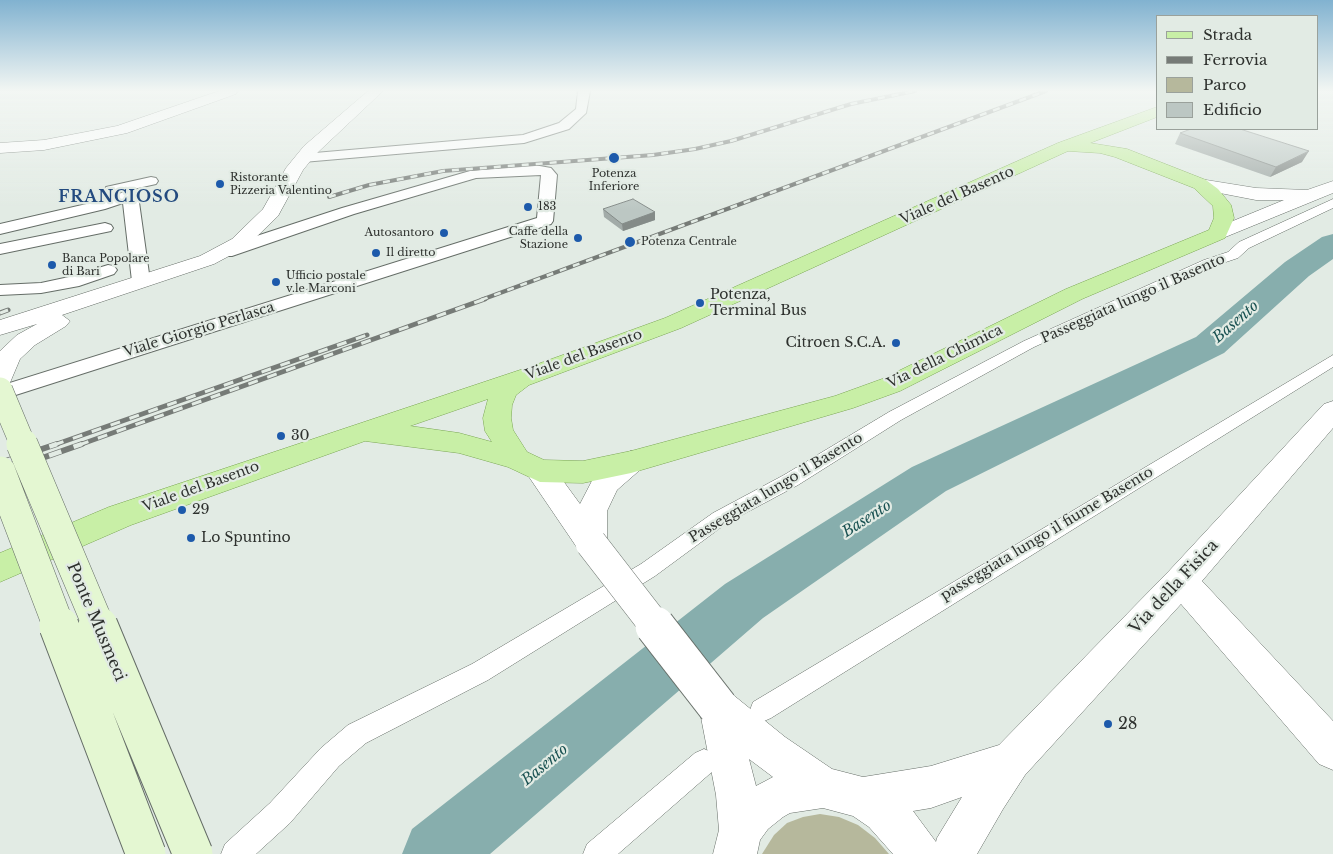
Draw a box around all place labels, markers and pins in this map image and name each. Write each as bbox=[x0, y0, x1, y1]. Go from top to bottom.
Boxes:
marker: Potenza Inferiore bbox=[607, 151, 621, 165]
place label: Potenza Inferiore bbox=[589, 167, 639, 193]
place label: Ristorante Pizzeria Valentino bbox=[230, 171, 332, 197]
marker: Ristorante Pizzeria Valentino bbox=[214, 178, 226, 190]
place label: 183 bbox=[538, 200, 556, 214]
marker: 183 bbox=[522, 201, 534, 213]
place label: Caffe della Stazione bbox=[509, 225, 568, 251]
place label: Autosantoro bbox=[365, 226, 434, 240]
marker: Autosantoro bbox=[438, 227, 450, 239]
marker: Caffe della Stazione bbox=[572, 232, 584, 244]
marker: Potenza Centrale bbox=[623, 235, 637, 249]
place label: Potenza Centrale bbox=[641, 235, 737, 249]
place label: Il diretto bbox=[386, 246, 435, 260]
marker: Il diretto bbox=[370, 247, 382, 259]
place label: Banca Popolare di Bari bbox=[62, 252, 149, 278]
marker: Banca Popolare di Bari bbox=[46, 259, 58, 271]
place label: Ufficio postale v.le Marconi bbox=[286, 269, 366, 295]
marker: Ufficio postale v.le Marconi bbox=[270, 276, 282, 288]
place label: Potenza, Terminal Bus bbox=[710, 287, 807, 320]
marker: Potenza, Terminal Bus bbox=[694, 297, 706, 309]
place label: Citroen S.C.A. bbox=[785, 335, 886, 351]
marker: Citroen S.C.A. bbox=[890, 337, 902, 349]
place label: 30 bbox=[291, 428, 310, 444]
marker: 30 bbox=[275, 430, 287, 442]
place label: 29 bbox=[192, 502, 210, 518]
marker: 29 bbox=[176, 504, 188, 516]
place label: Lo Spuntino bbox=[201, 530, 291, 546]
marker: Lo Spuntino bbox=[185, 532, 197, 544]
place label: 28 bbox=[1118, 714, 1138, 734]
marker: 28 bbox=[1102, 718, 1114, 730]

